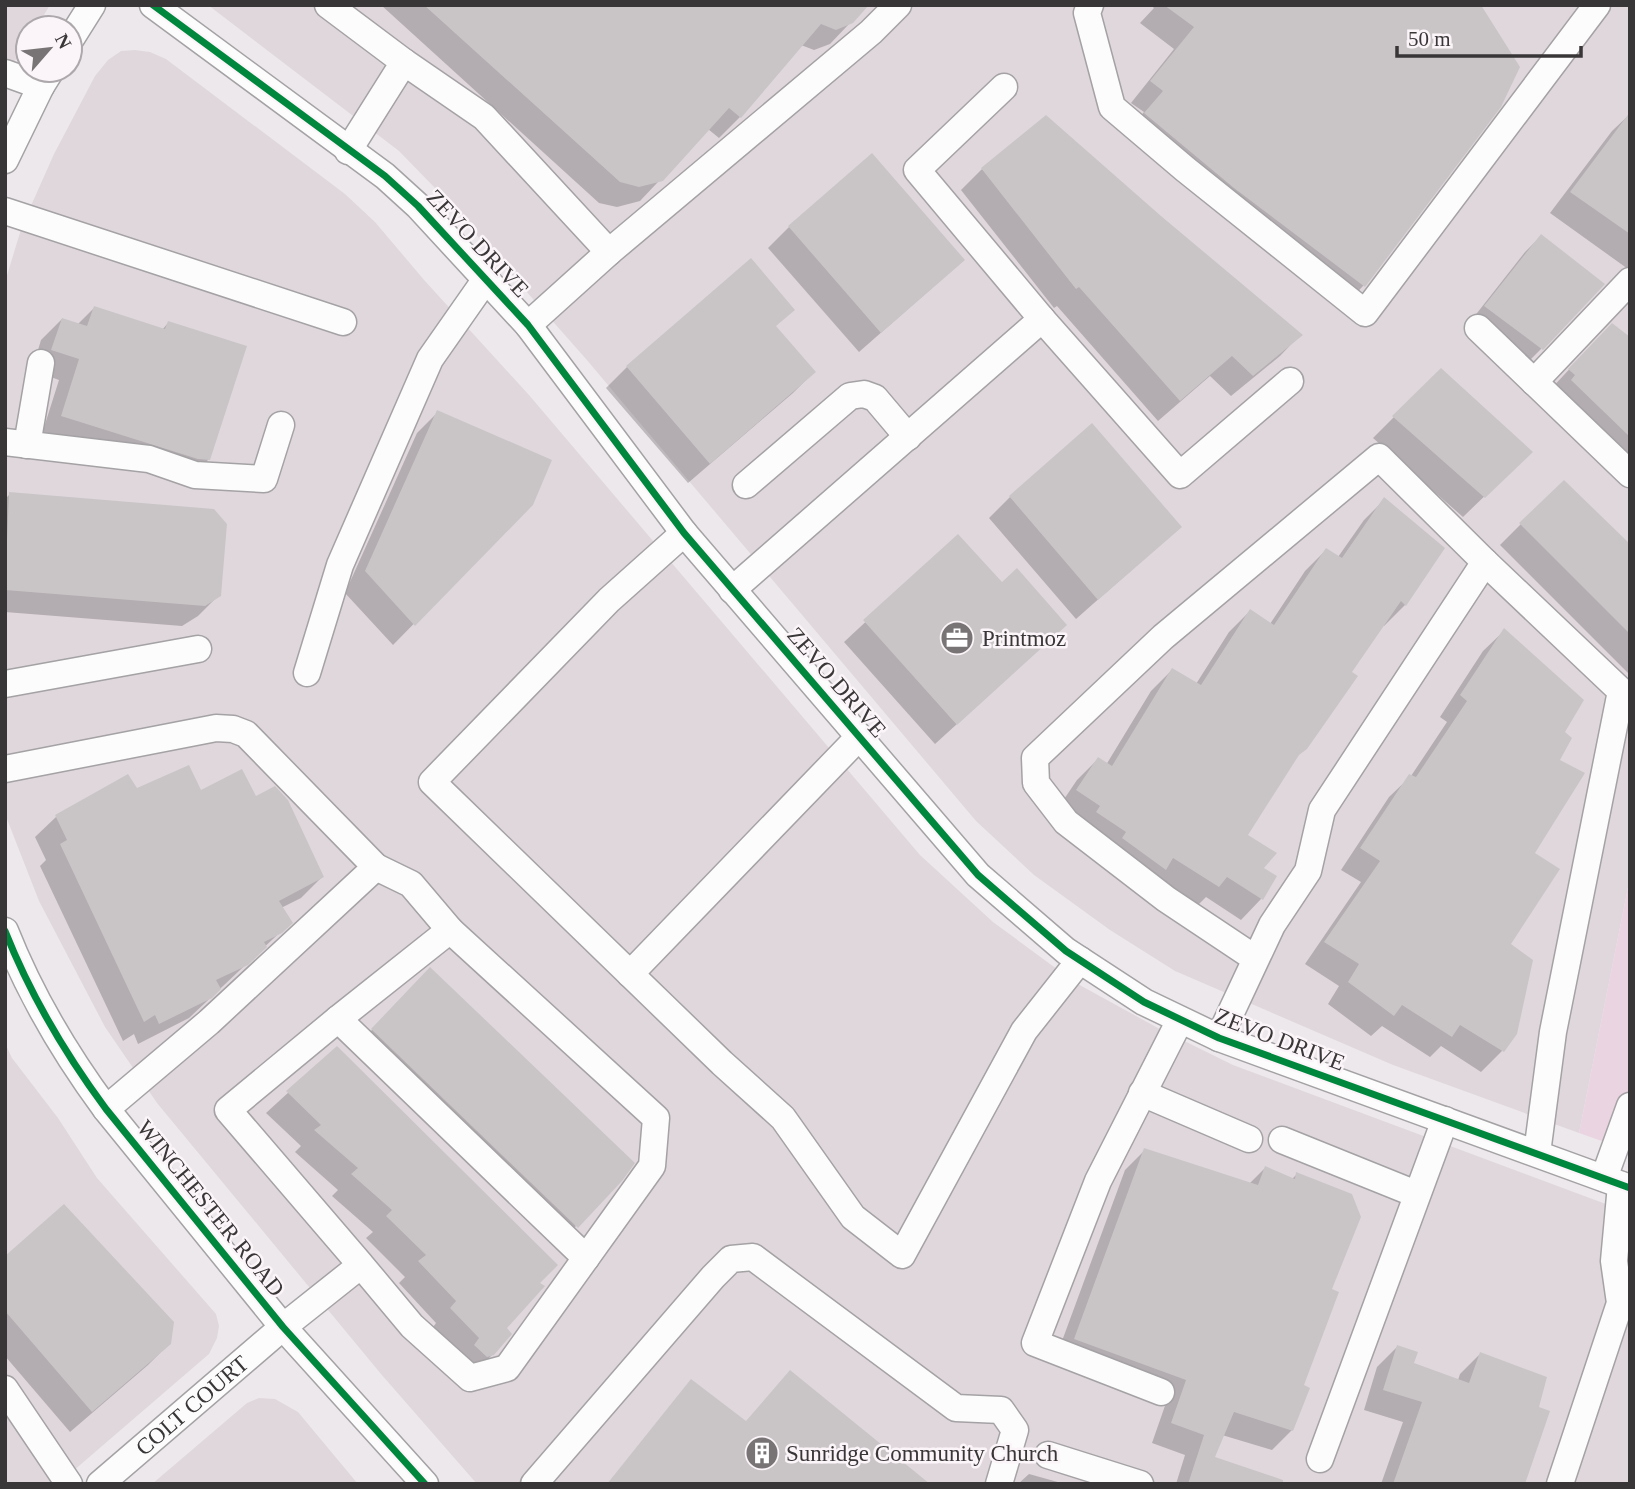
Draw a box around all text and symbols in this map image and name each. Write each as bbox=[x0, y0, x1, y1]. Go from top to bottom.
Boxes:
north arrow bbox=[14, 14, 84, 84]
scale bar bbox=[1397, 14, 1581, 58]
text: 50 m bbox=[1408, 27, 1451, 51]
text: N bbox=[51, 30, 76, 52]
street label: ZEVO DRIVE bbox=[422, 185, 534, 302]
office icon: Printmoz bbox=[938, 619, 976, 657]
street label: ZEVO DRIVE bbox=[782, 622, 891, 742]
place label: Printmoz bbox=[982, 626, 1066, 651]
street label: ZEVO DRIVE bbox=[1211, 1003, 1348, 1076]
street label: WINCHESTER ROAD bbox=[132, 1115, 289, 1301]
street label: COLT COURT bbox=[131, 1351, 253, 1461]
building icon: Sunridge Community Church bbox=[743, 1434, 781, 1472]
place label: Sunridge Community Church bbox=[786, 1441, 1059, 1466]

